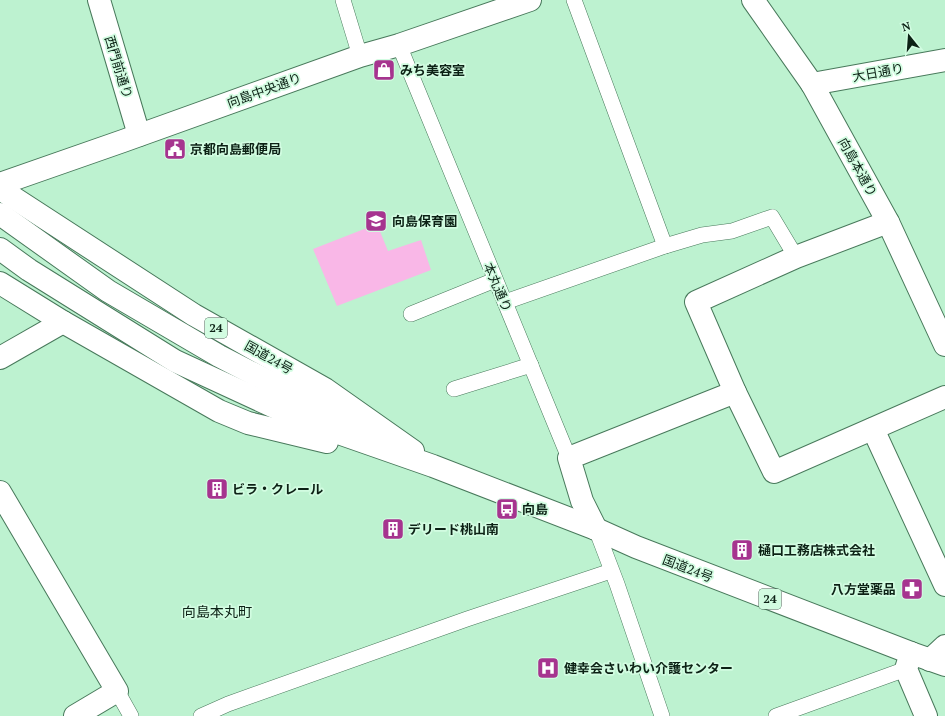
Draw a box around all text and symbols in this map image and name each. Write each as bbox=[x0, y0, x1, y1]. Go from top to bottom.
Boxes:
north arrow bbox=[889, 16, 929, 56]
text: N bbox=[900, 18, 913, 34]
street label: 西門前通り bbox=[101, 33, 137, 101]
shop icon: みち美容室 bbox=[371, 57, 397, 83]
street label: 大日通り bbox=[851, 59, 905, 85]
place label: みち美容室 bbox=[400, 61, 465, 79]
street label: 向島中央通り bbox=[224, 68, 304, 112]
street label: 向島本通り bbox=[834, 134, 882, 200]
public building icon: 京都向島郵便局 bbox=[162, 136, 188, 162]
place label: 京都向島郵便局 bbox=[190, 140, 281, 158]
school or university icon: 向島保育園 bbox=[363, 208, 389, 234]
place label: 向島保育園 bbox=[392, 212, 457, 230]
street label: 本丸通り bbox=[480, 260, 516, 314]
road number: 24 bbox=[205, 318, 227, 338]
street label: 国道24号 bbox=[242, 336, 296, 378]
building icon: ビラ・クレール bbox=[204, 476, 230, 502]
place label: ビラ・クレール bbox=[232, 480, 323, 498]
bus stop icon: 向島 bbox=[494, 496, 520, 522]
place label: 向島 bbox=[522, 500, 548, 518]
building icon: デリード桃山南 bbox=[380, 516, 406, 542]
place label: デリード桃山南 bbox=[408, 520, 499, 538]
building icon: 樋口工務店株式会社 bbox=[729, 537, 755, 563]
place label: 樋口工務店株式会社 bbox=[758, 541, 875, 559]
street label: 国道24号 bbox=[660, 550, 716, 586]
pharmacy icon: 八方堂薬品 bbox=[899, 576, 925, 602]
place label: 八方堂薬品 bbox=[831, 580, 896, 598]
road number: 24 bbox=[759, 589, 781, 609]
district label: 向島本丸町 bbox=[182, 602, 252, 621]
hospital icon: 健幸会さいわい介護センター bbox=[535, 655, 561, 681]
place label: 健幸会さいわい介護センター bbox=[564, 659, 733, 677]

